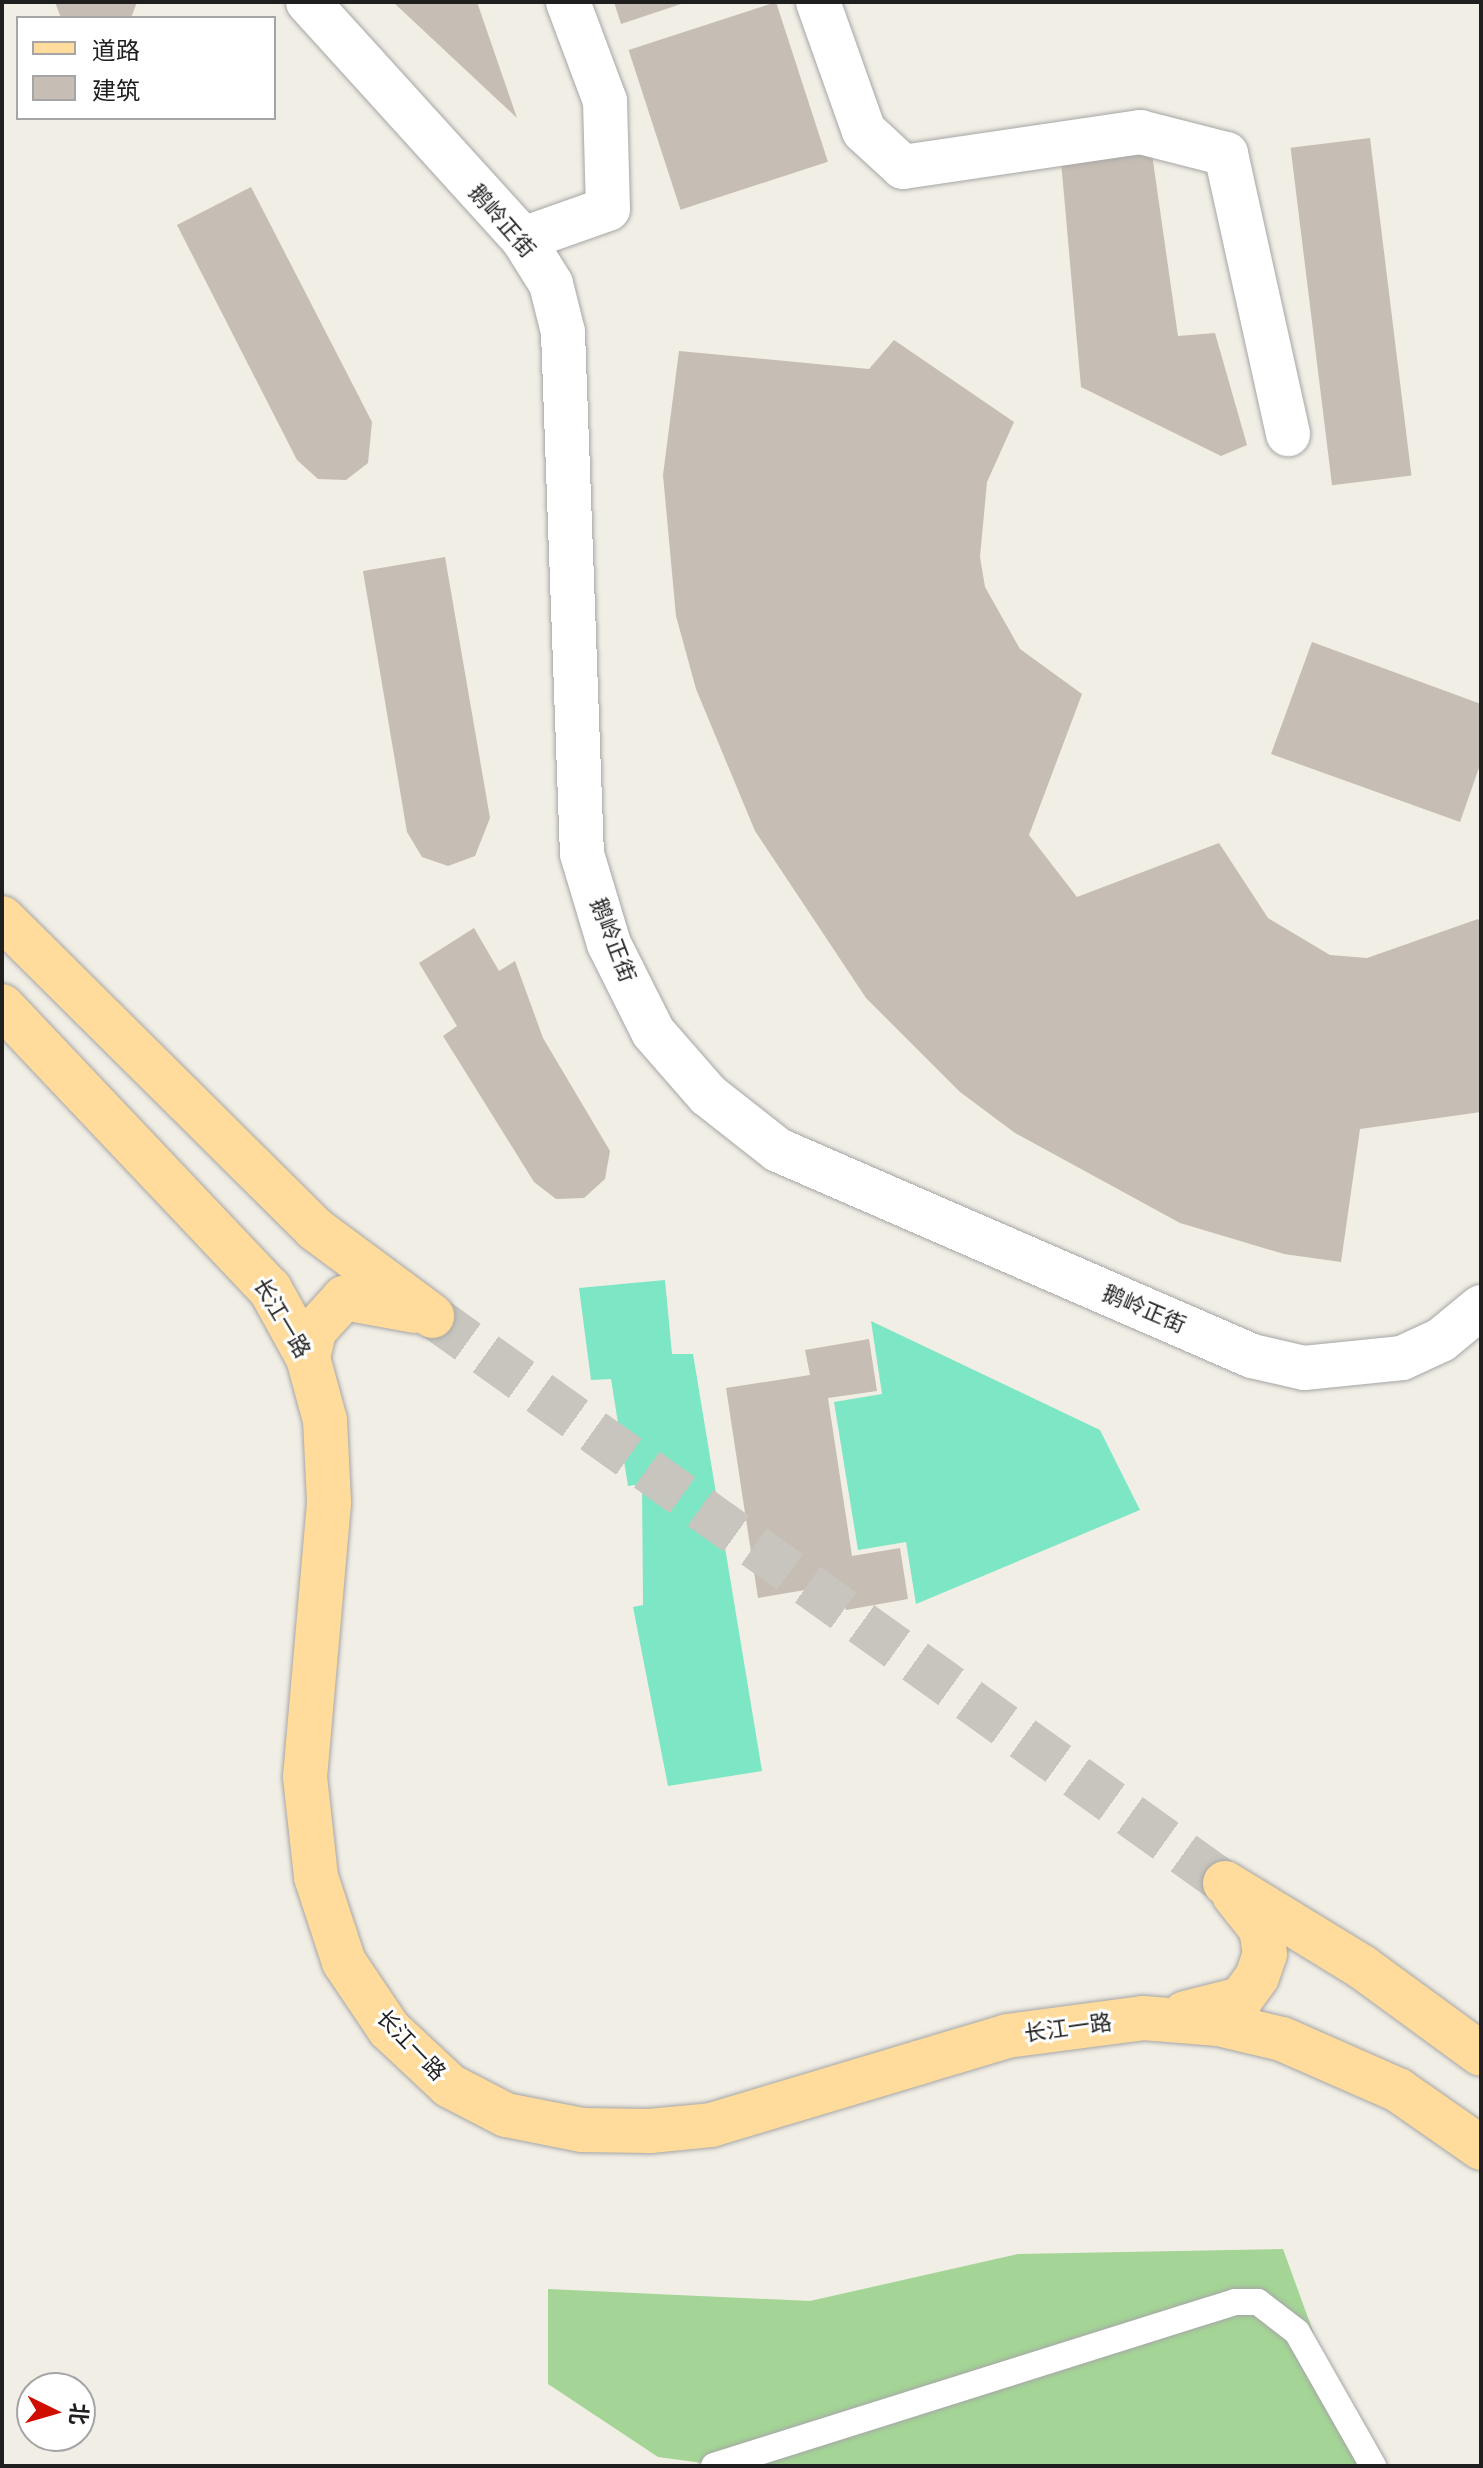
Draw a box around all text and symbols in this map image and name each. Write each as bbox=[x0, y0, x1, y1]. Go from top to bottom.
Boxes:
legend bbox=[16, 16, 276, 120]
text: 道路 bbox=[92, 37, 140, 65]
text: 建筑 bbox=[92, 77, 140, 105]
street label: 鹅岭正街 bbox=[463, 179, 541, 263]
street label: 鹅岭正街 bbox=[585, 894, 641, 986]
street label: 长江一路 bbox=[248, 1273, 316, 1363]
street label: 鹅岭正街 bbox=[1098, 1280, 1190, 1338]
street label: 长江一路 bbox=[371, 2004, 451, 2086]
street label: 长江一路 bbox=[1023, 2009, 1113, 2047]
north arrow bbox=[16, 2372, 96, 2452]
text: 北 bbox=[65, 2402, 92, 2426]

